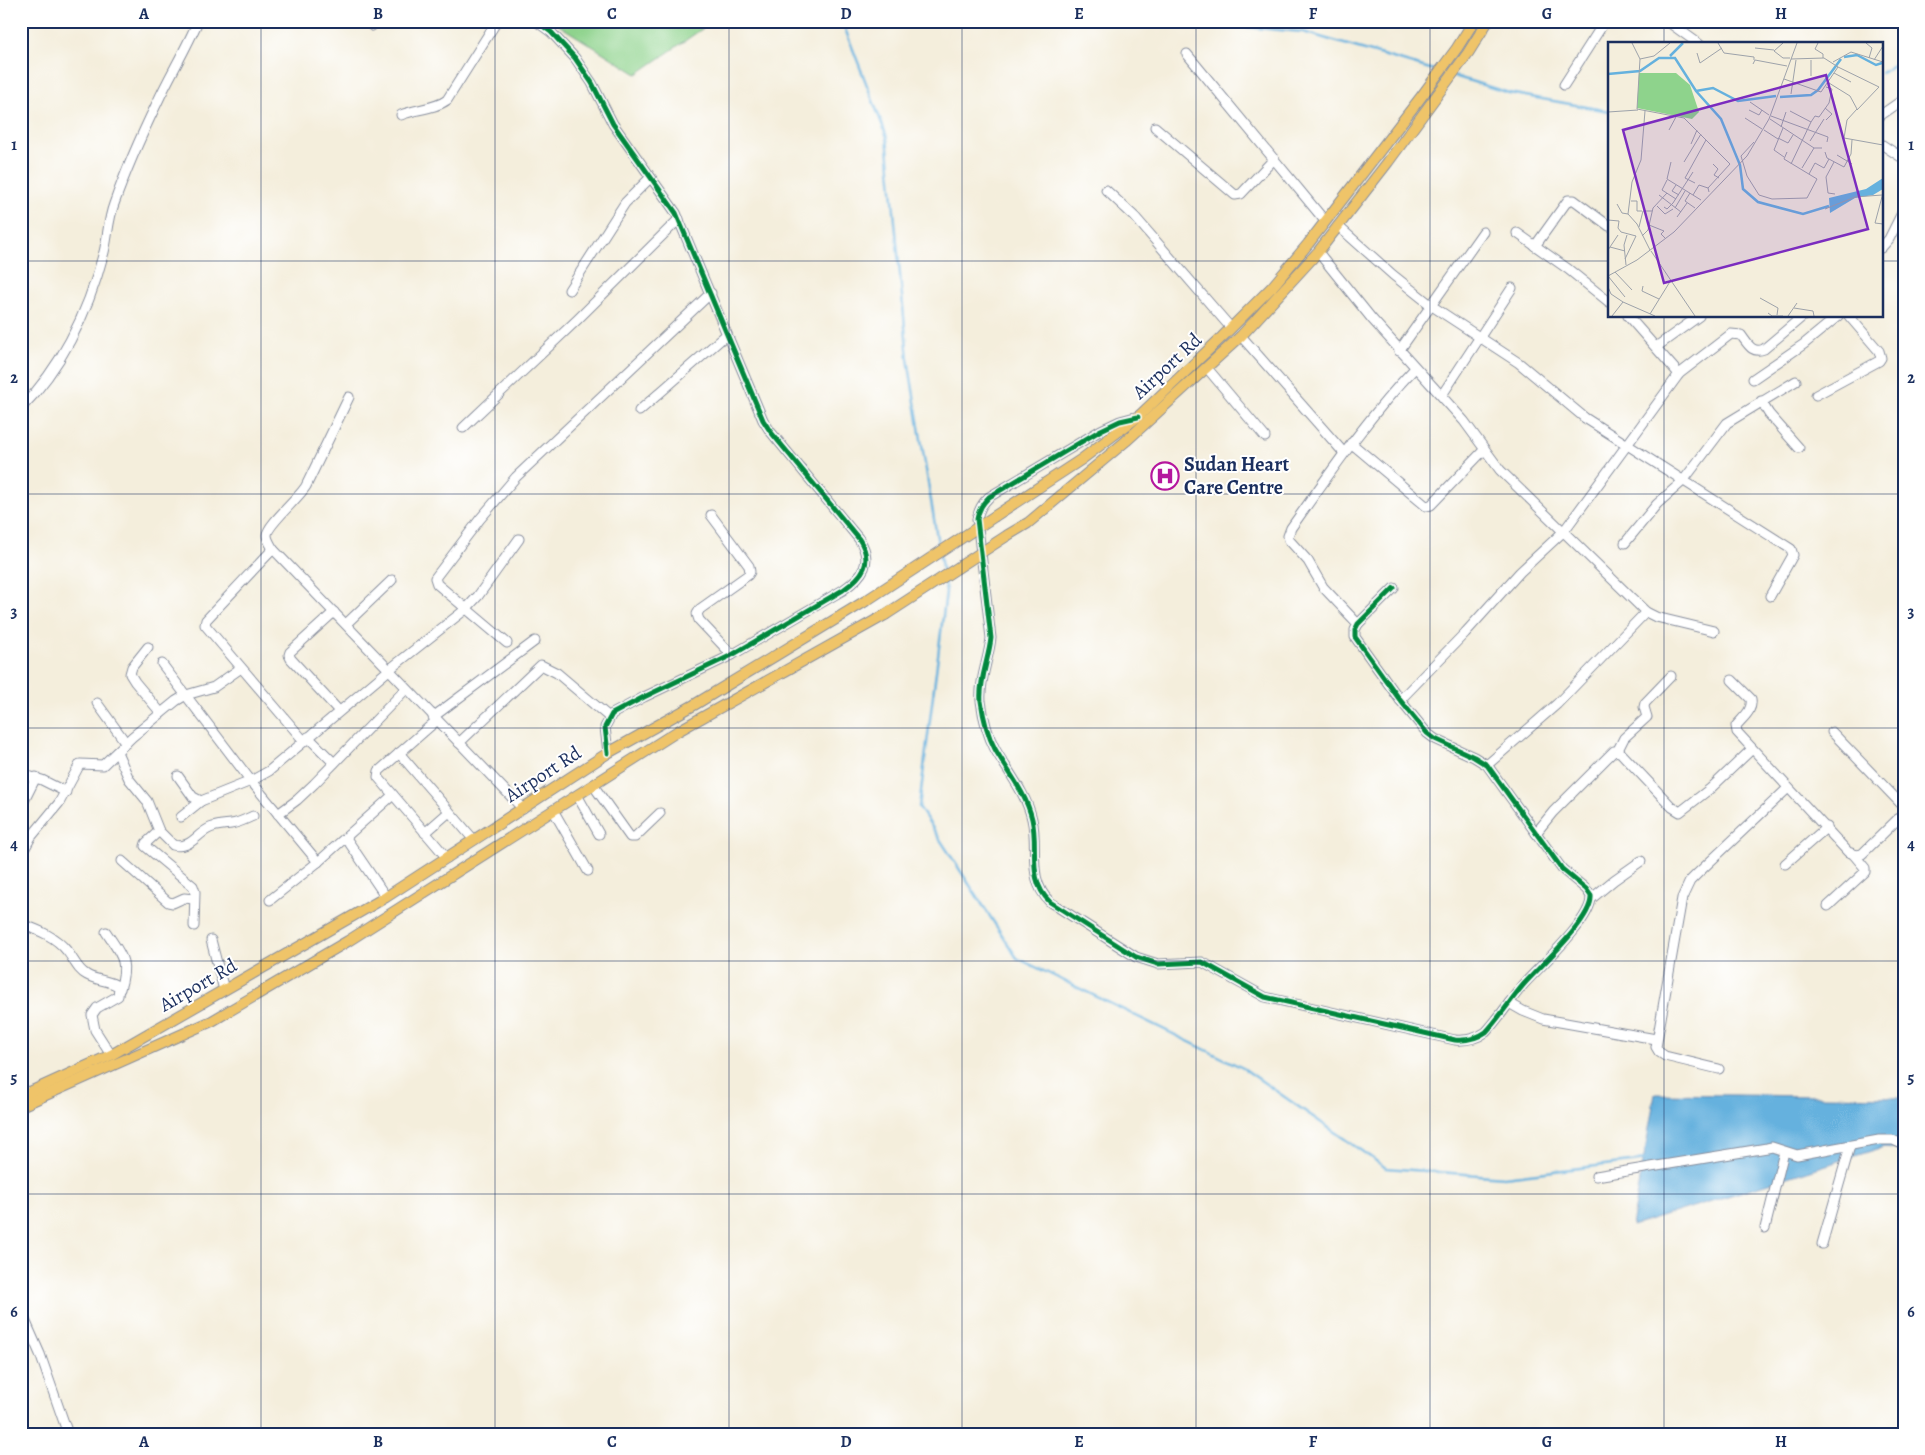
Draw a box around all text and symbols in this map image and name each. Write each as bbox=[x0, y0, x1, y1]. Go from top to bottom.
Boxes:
text: A bbox=[138, 3, 150, 25]
text: B bbox=[373, 3, 383, 25]
text: C bbox=[607, 3, 617, 25]
text: D bbox=[840, 3, 852, 25]
text: E bbox=[1074, 3, 1084, 25]
text: F bbox=[1309, 3, 1318, 25]
text: G bbox=[1542, 3, 1552, 25]
text: H bbox=[1775, 3, 1787, 25]
inset map bbox=[1608, 42, 1882, 318]
text: 1 bbox=[11, 134, 17, 156]
text: 1 bbox=[1908, 134, 1914, 156]
street label: Airport Rd bbox=[1126, 327, 1208, 406]
text: 2 bbox=[10, 367, 18, 389]
text: 2 bbox=[1907, 367, 1915, 389]
place label: Sudan Heart Care Centre bbox=[1184, 451, 1289, 501]
hospital icon: Sudan Heart Care Centre bbox=[1150, 461, 1180, 491]
text: 3 bbox=[11, 601, 18, 623]
text: 3 bbox=[1908, 601, 1915, 623]
street label: Airport Rd bbox=[499, 739, 586, 809]
text: 4 bbox=[10, 834, 18, 856]
text: 4 bbox=[1907, 834, 1915, 856]
street label: Airport Rd bbox=[153, 952, 242, 1019]
text: 5 bbox=[11, 1067, 18, 1089]
text: 5 bbox=[1908, 1067, 1915, 1089]
text: 6 bbox=[10, 1301, 18, 1323]
text: 6 bbox=[1907, 1301, 1915, 1323]
text: A bbox=[138, 1431, 150, 1453]
text: B bbox=[373, 1431, 383, 1453]
text: C bbox=[607, 1431, 617, 1453]
text: D bbox=[840, 1431, 852, 1453]
text: E bbox=[1074, 1431, 1084, 1453]
text: F bbox=[1309, 1431, 1318, 1453]
text: G bbox=[1542, 1431, 1552, 1453]
text: H bbox=[1775, 1431, 1787, 1453]

